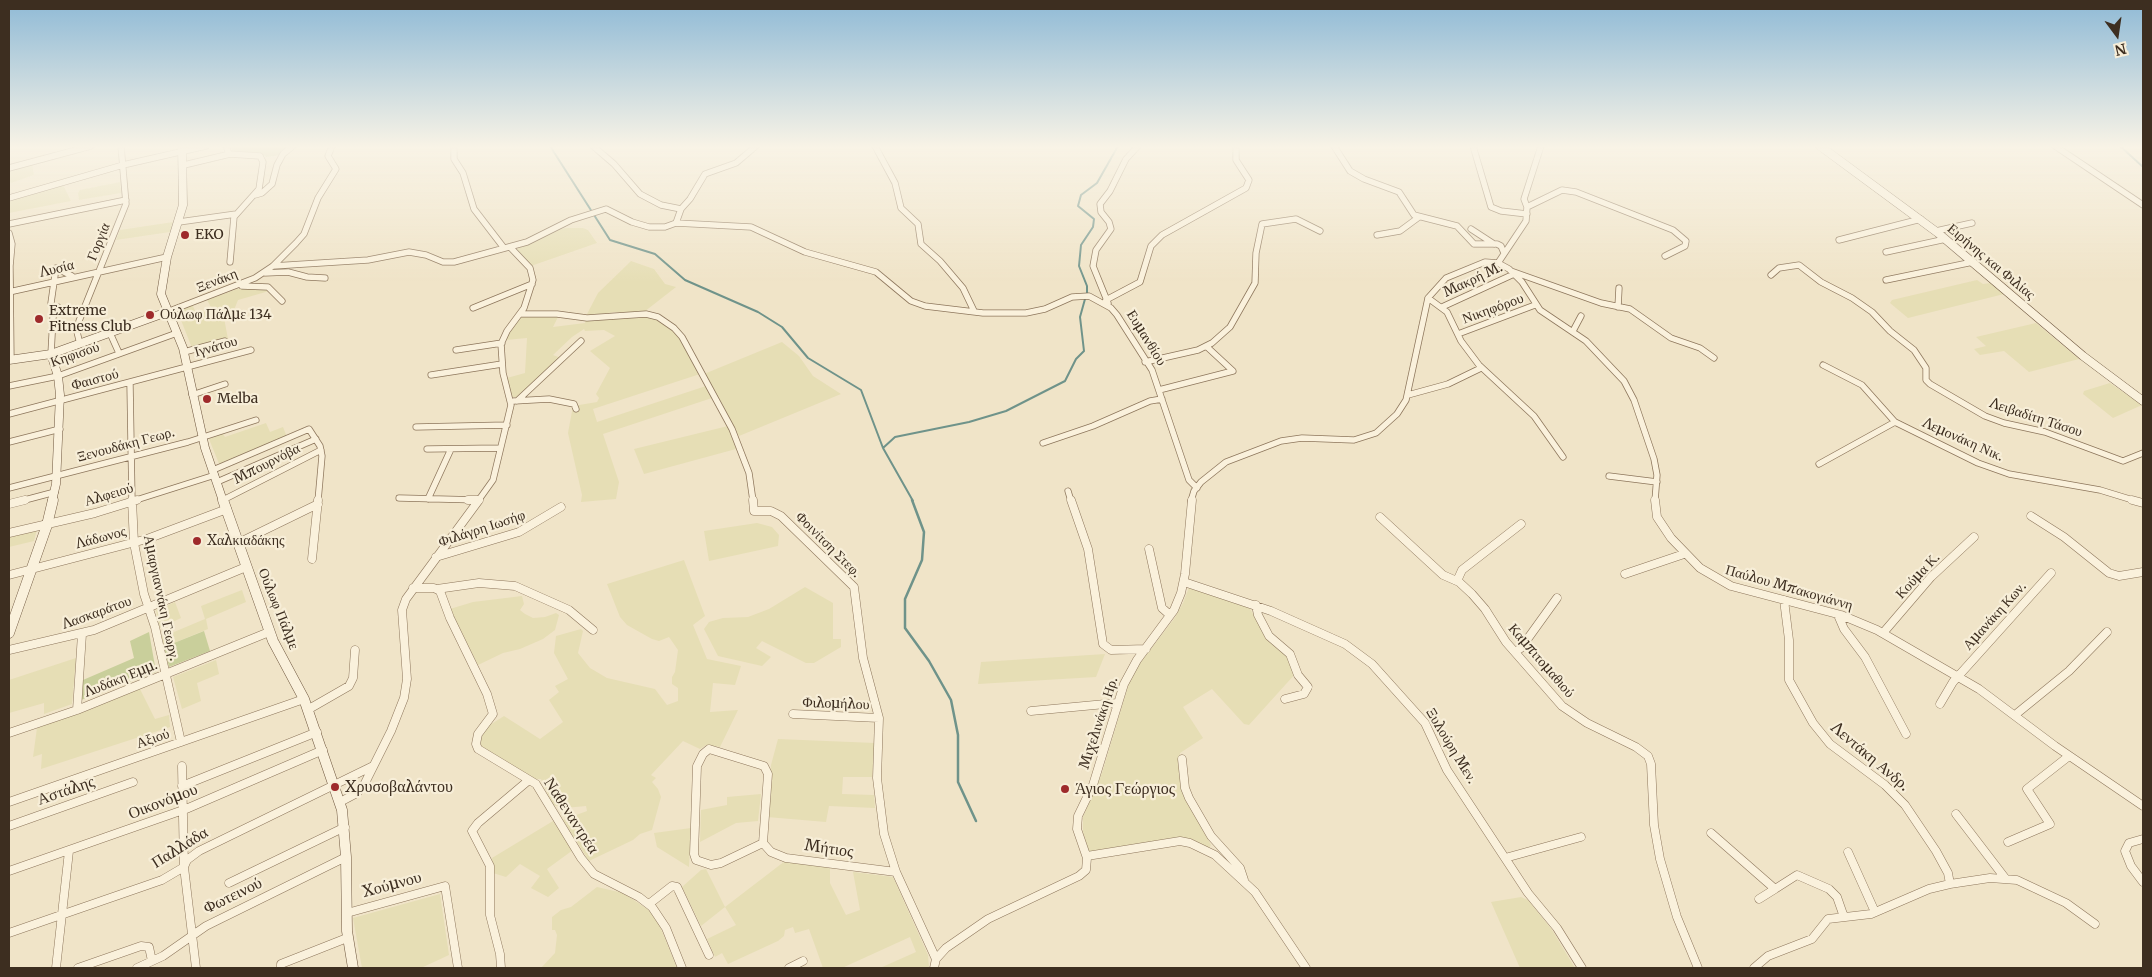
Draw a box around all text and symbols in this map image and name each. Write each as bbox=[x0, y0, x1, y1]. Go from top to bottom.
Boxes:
north arrow bbox=[2092, 10, 2142, 60]
text: N bbox=[2113, 39, 2128, 60]
street label: Ειρήνης και Φιλίας bbox=[1944, 220, 2038, 304]
street label: Γοργία bbox=[84, 221, 114, 263]
place label: EKO bbox=[195, 227, 224, 243]
marker: EKO bbox=[179, 229, 191, 241]
street label: Λυσία bbox=[38, 257, 76, 281]
street label: Μακρή Μ. bbox=[1441, 259, 1505, 301]
street label: Ξενάκη bbox=[194, 265, 240, 297]
street label: Νικηφόρου bbox=[1460, 290, 1526, 328]
place label: Extreme Fitness Club bbox=[49, 303, 131, 336]
place label: Ούλωφ Πάλμε 134 bbox=[160, 307, 272, 323]
street label: Ευμανθίου bbox=[1122, 307, 1170, 369]
marker: Ούλωφ Πάλμε 134 bbox=[144, 309, 156, 321]
marker: Extreme Fitness Club bbox=[33, 313, 45, 325]
street label: Ιγνάτου bbox=[193, 333, 239, 361]
street label: Κηφισού bbox=[48, 339, 102, 371]
street label: Φαιστού bbox=[69, 366, 121, 394]
place label: Melba bbox=[217, 391, 258, 407]
marker: Melba bbox=[201, 393, 213, 405]
street label: Λειβαδίτη Τάσου bbox=[1988, 395, 2084, 441]
street label: Λεμονάκη Νικ. bbox=[1920, 415, 2006, 465]
street label: Ξενουδάκη Γεωρ. bbox=[75, 424, 177, 466]
street label: Μπουρνόβα bbox=[231, 440, 303, 488]
street label: Αλφειού bbox=[83, 480, 135, 510]
street label: Φιλάγρη Ιωσήφ bbox=[437, 507, 527, 551]
street label: Φοινίτση Στεφ. bbox=[792, 509, 864, 581]
street label: Λάδωνος bbox=[74, 523, 128, 553]
place label: Χαλκιαδάκης bbox=[207, 533, 285, 549]
street label: Αμαργιαννάκη Γεωργ. bbox=[139, 534, 183, 662]
marker: Χαλκιαδάκης bbox=[191, 535, 203, 547]
street label: Κούμα Κ. bbox=[1892, 549, 1944, 603]
street label: Παύλου Μπακογιάννη bbox=[1723, 562, 1855, 614]
street label: Ούλωφ Πάλμε bbox=[254, 566, 302, 652]
street label: Αμανάκη Κων. bbox=[1960, 578, 2030, 654]
street label: Λασκαράτου bbox=[60, 593, 134, 633]
street label: Καμπιτομαθιού bbox=[1504, 621, 1578, 701]
street label: Λυδάκη Εμμ. bbox=[82, 657, 160, 701]
street label: Μιχελινάκη Ηρ. bbox=[1076, 675, 1122, 771]
street label: Φιλομήλου bbox=[802, 694, 870, 714]
street label: Ξυλούρη Μεν. bbox=[1422, 705, 1480, 787]
street label: Λεντάκη Ανδρ. bbox=[1827, 719, 1913, 795]
street label: Αξιού bbox=[134, 726, 172, 752]
street label: Αστάλης bbox=[35, 772, 97, 810]
street label: Ναθεναντρέα bbox=[539, 774, 603, 858]
place label: Χρυσοβαλάντου bbox=[345, 777, 453, 797]
place label: Άγιος Γεώργιος bbox=[1075, 779, 1175, 799]
street label: Οικονόμου bbox=[126, 780, 200, 824]
marker: Χρυσοβαλάντου bbox=[329, 781, 341, 793]
marker: Άγιος Γεώργιος bbox=[1059, 783, 1071, 795]
street label: Παλλάδα bbox=[148, 823, 212, 873]
street label: Μήτιος bbox=[803, 836, 855, 862]
street label: Χούμνου bbox=[360, 868, 424, 902]
street label: Φωτεινού bbox=[201, 874, 265, 918]

